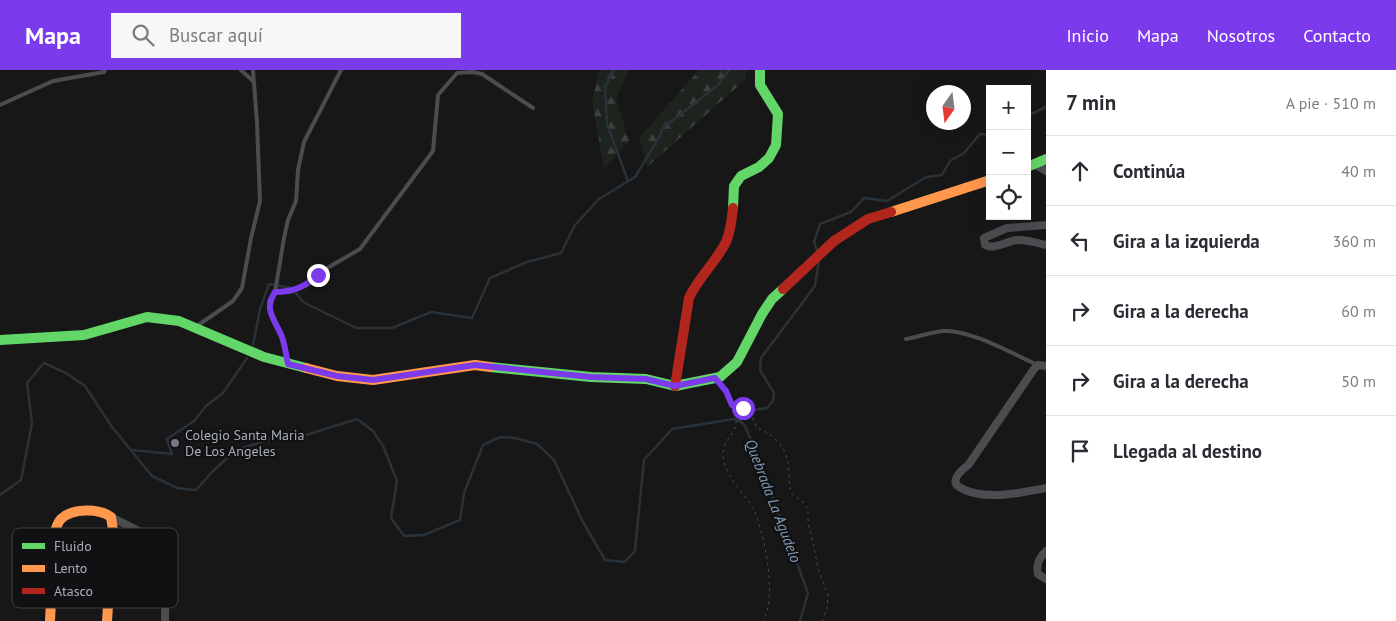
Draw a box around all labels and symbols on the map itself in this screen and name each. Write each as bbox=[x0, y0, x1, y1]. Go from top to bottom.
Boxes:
north arrow bbox=[926, 85, 971, 130]
route end bbox=[307, 264, 330, 287]
route start bbox=[732, 397, 755, 420]
place label: Colegio Santa Maria De Los Angeles bbox=[185, 426, 305, 460]
water label: Quebrada La Agudelo bbox=[741, 436, 806, 565]
marker: Colegio Santa Maria De Los Angeles bbox=[169, 437, 181, 449]
legend bbox=[12, 528, 178, 608]
text: Fluido bbox=[54, 537, 92, 555]
text: Lento bbox=[54, 559, 87, 577]
text: Atasco bbox=[54, 582, 93, 600]

